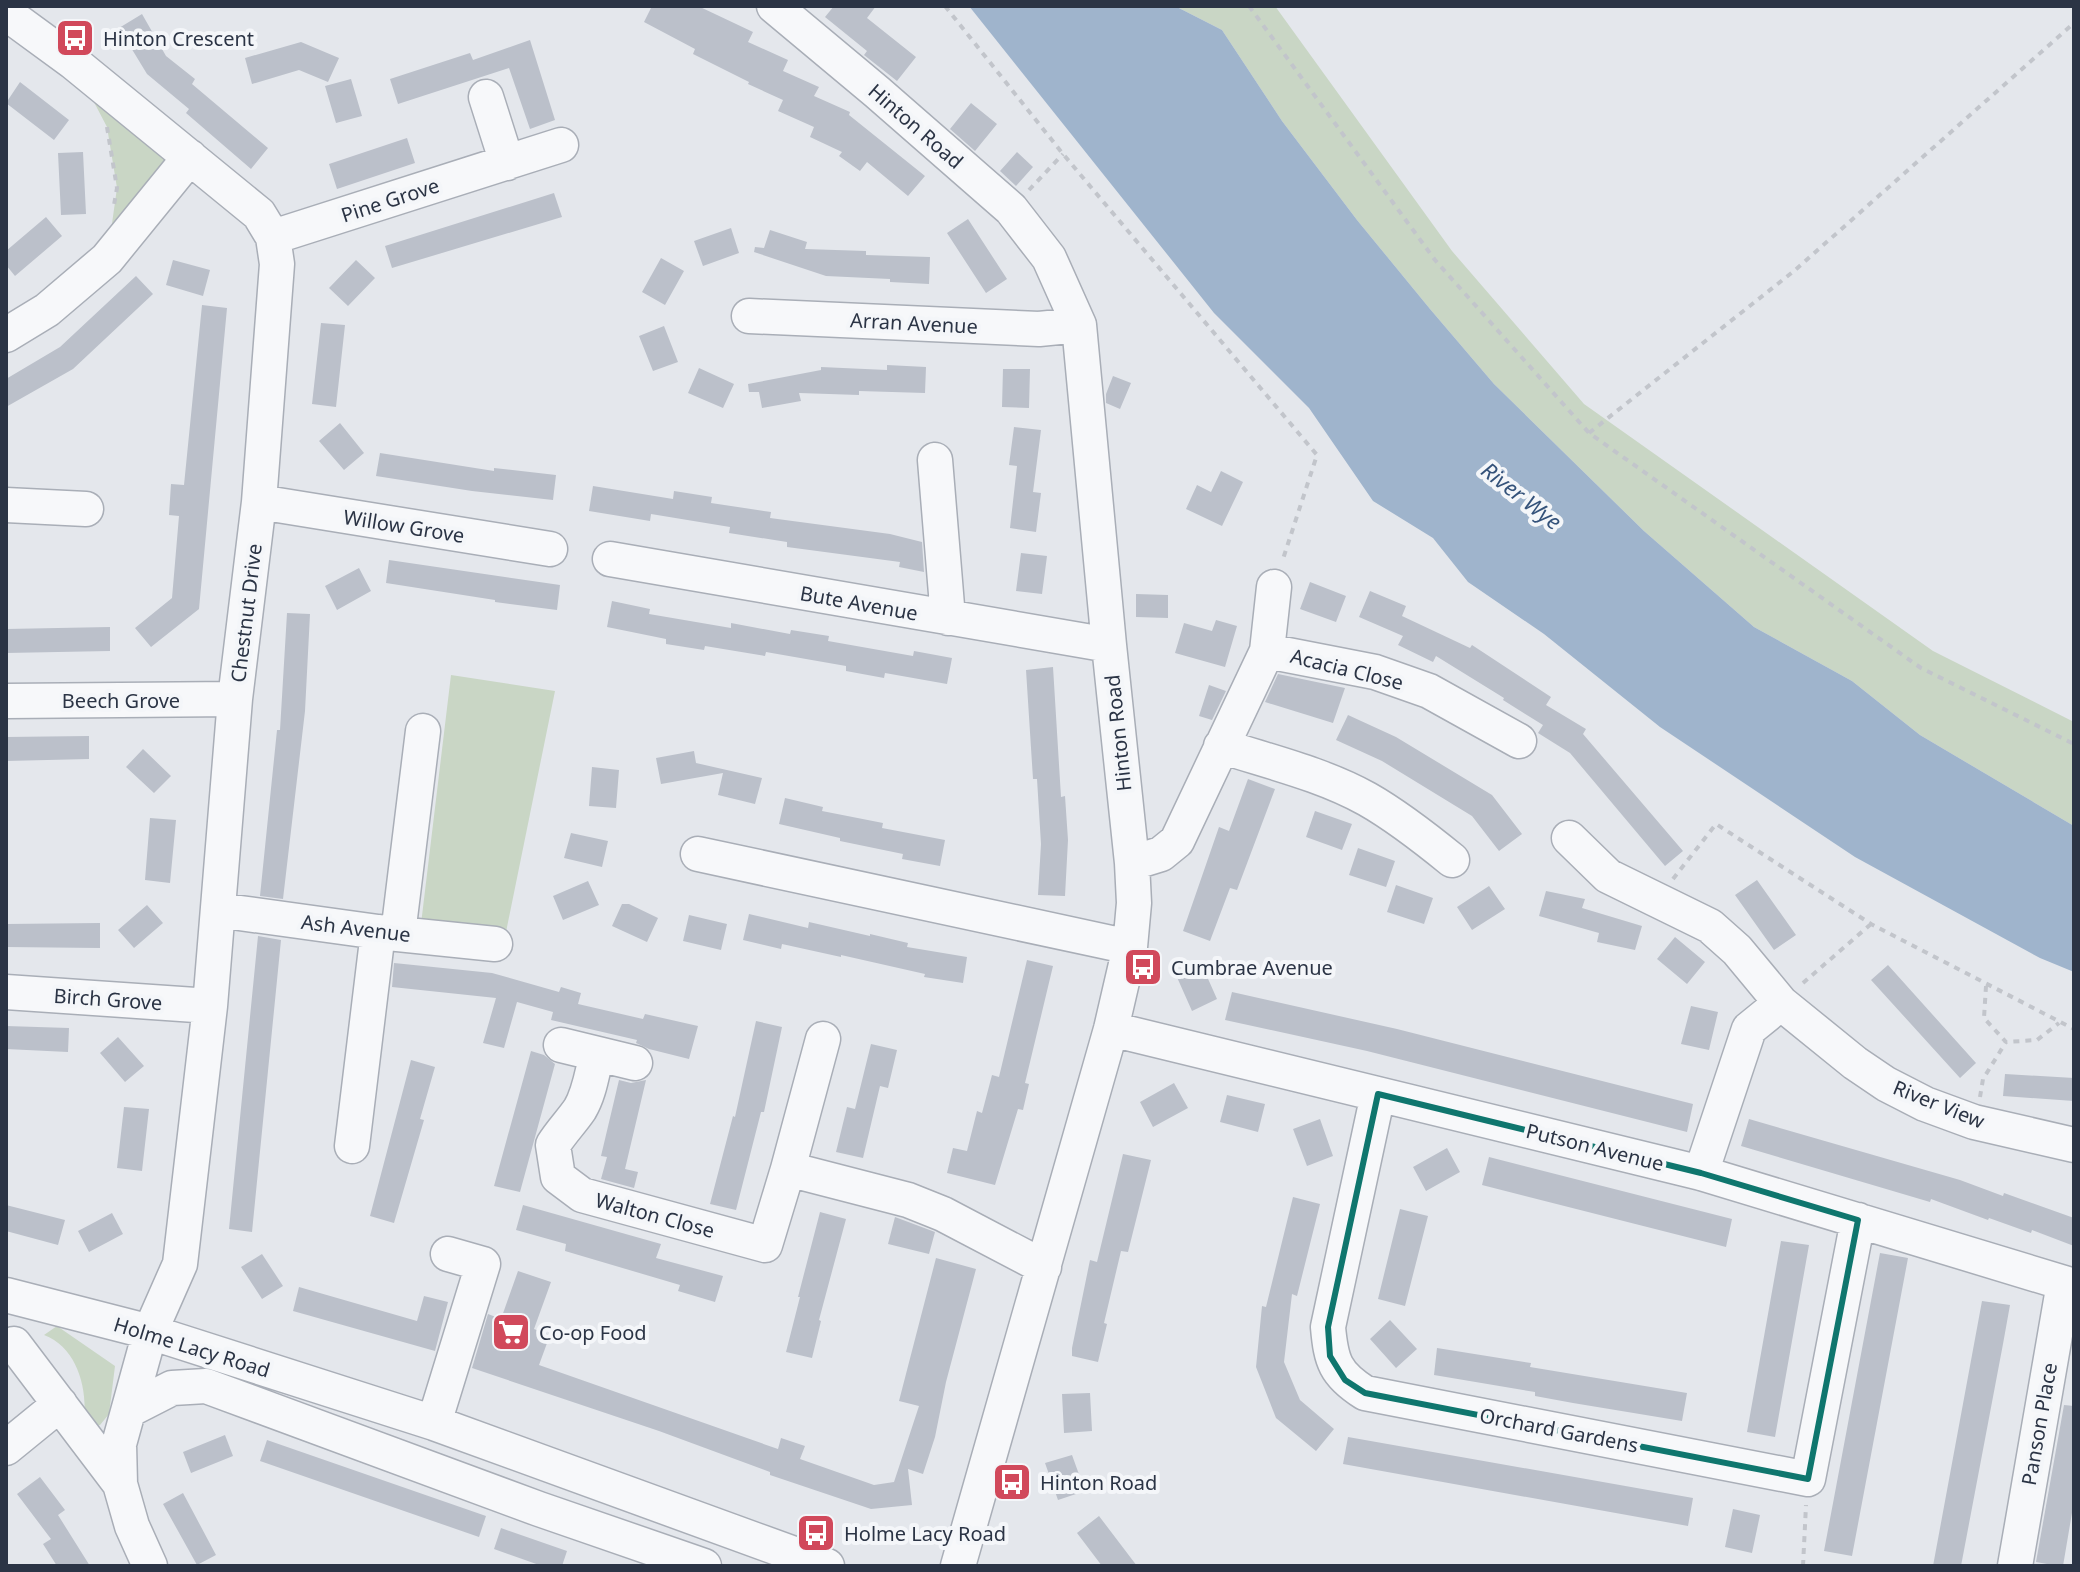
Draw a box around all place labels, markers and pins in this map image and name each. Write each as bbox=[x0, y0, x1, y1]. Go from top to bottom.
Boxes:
bus stop icon: Hinton Crescent bbox=[54, 17, 96, 59]
place label: Hinton Crescent bbox=[103, 25, 254, 52]
bus stop icon: Cumbrae Avenue bbox=[1122, 946, 1164, 988]
place label: Cumbrae Avenue bbox=[1171, 954, 1333, 981]
supermarket icon: Co-op Food bbox=[490, 1311, 532, 1353]
place label: Co-op Food bbox=[539, 1319, 647, 1346]
bus stop icon: Hinton Road bbox=[991, 1461, 1033, 1503]
place label: Hinton Road bbox=[1040, 1469, 1157, 1496]
bus stop icon: Holme Lacy Road bbox=[795, 1512, 837, 1554]
place label: Holme Lacy Road bbox=[844, 1520, 1006, 1547]

